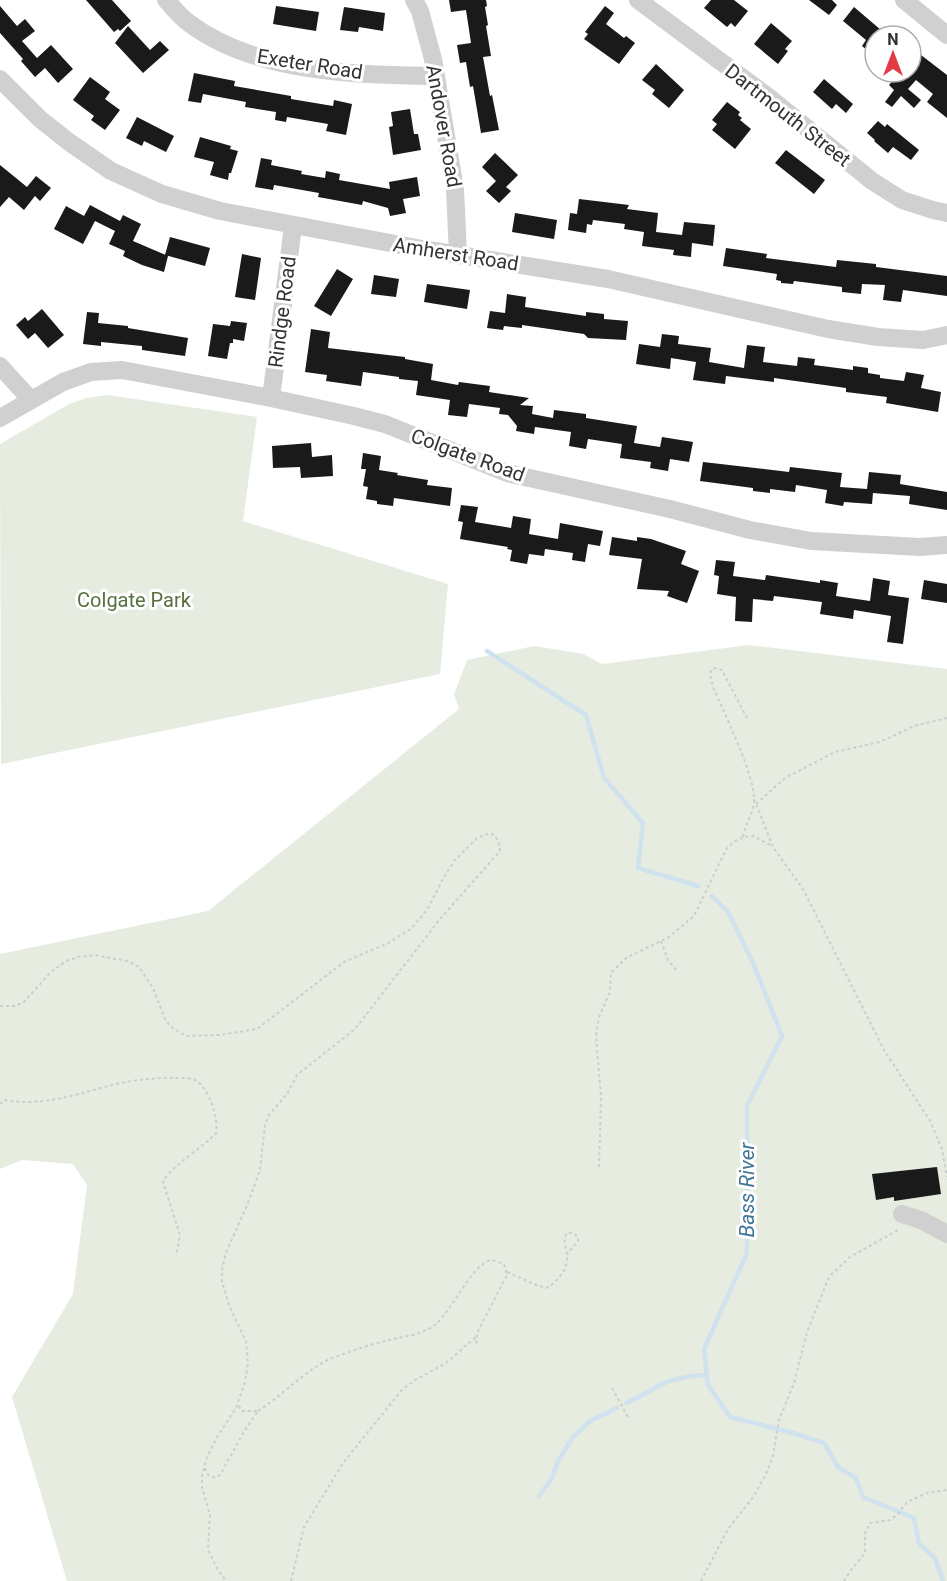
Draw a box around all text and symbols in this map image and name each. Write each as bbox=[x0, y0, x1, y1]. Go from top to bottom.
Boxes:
north arrow bbox=[863, 24, 923, 84]
text: N bbox=[887, 30, 899, 49]
street label: Exeter Road bbox=[256, 44, 364, 84]
street label: Dartmouth Street bbox=[720, 58, 856, 172]
street label: Andover Road bbox=[421, 63, 467, 189]
street label: Amherst Road bbox=[392, 232, 520, 276]
street label: Rindge Road bbox=[263, 255, 301, 369]
street label: Colgate Road bbox=[408, 423, 528, 487]
park label: Colgate Park bbox=[77, 588, 192, 612]
water label: Bass River bbox=[735, 1141, 759, 1237]

